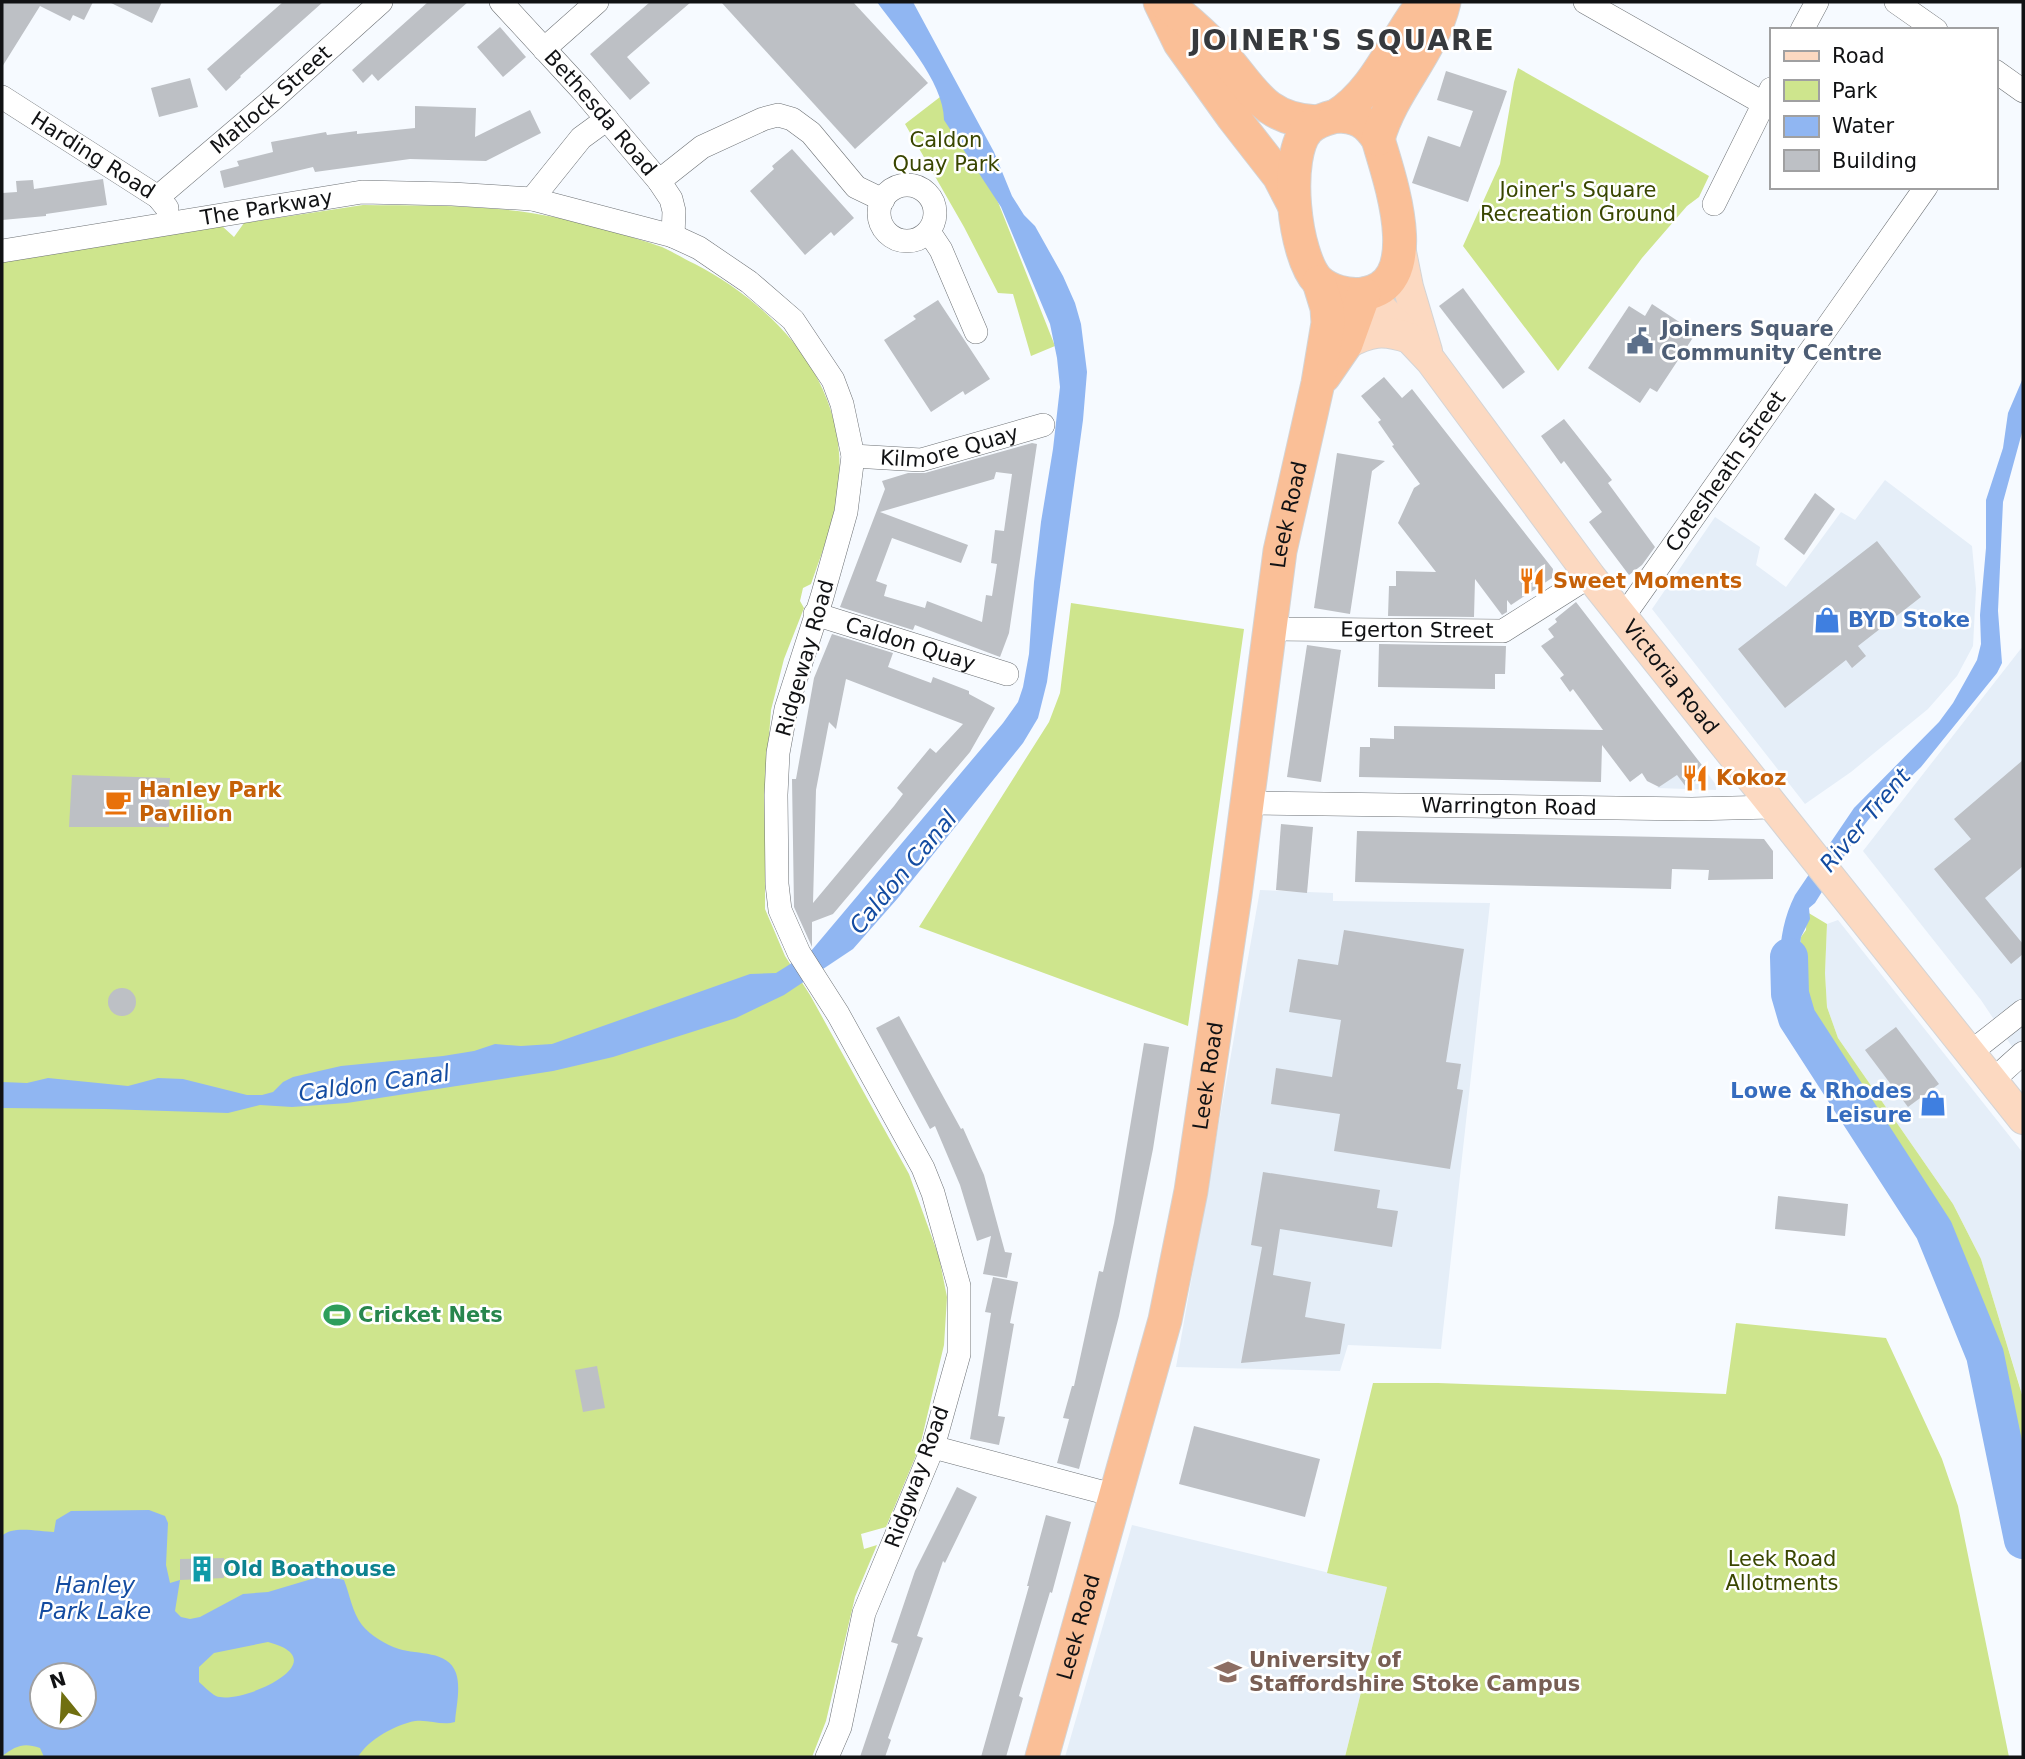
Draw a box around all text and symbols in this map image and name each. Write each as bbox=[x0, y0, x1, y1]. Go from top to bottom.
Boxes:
district label: JOINER'S SQUARE bbox=[1188, 24, 1496, 57]
legend bbox=[1770, 28, 1997, 189]
street label: Matlock Street bbox=[206, 41, 336, 159]
text: Road bbox=[1832, 44, 1885, 68]
street label: Bethesda Road bbox=[539, 45, 661, 181]
text: Park bbox=[1832, 79, 1878, 103]
street label: Harding Road bbox=[27, 107, 159, 204]
text: Water bbox=[1832, 114, 1894, 138]
park label: Caldon Quay Park bbox=[892, 128, 1000, 176]
text: Building bbox=[1832, 149, 1917, 173]
park label: Joiner's Square Recreation Ground bbox=[1480, 178, 1676, 226]
street label: The Parkway bbox=[198, 185, 334, 230]
place label: Joiners Square Community Centre bbox=[1659, 317, 1882, 365]
public building icon: Joiners Square Community Centre bbox=[1625, 326, 1655, 356]
street label: Cotesheath Street bbox=[1661, 387, 1790, 556]
street label: Kilmore Quay bbox=[879, 421, 1021, 472]
street label: Leek Road bbox=[1266, 459, 1312, 570]
restaurant icon: Sweet Moments bbox=[1517, 566, 1547, 596]
place label: Sweet Moments bbox=[1553, 569, 1742, 593]
street label: Ridgeway Road bbox=[771, 577, 839, 739]
shop icon: BYD Stoke bbox=[1812, 605, 1842, 635]
place label: BYD Stoke bbox=[1848, 608, 1970, 632]
street label: Caldon Quay bbox=[843, 612, 978, 675]
street label: Victoria Road bbox=[1618, 615, 1723, 739]
street label: Egerton Street bbox=[1340, 618, 1494, 643]
water label: River Trent bbox=[1814, 762, 1916, 877]
restaurant icon: Kokoz bbox=[1680, 763, 1710, 793]
place label: Kokoz bbox=[1716, 766, 1786, 790]
place label: Hanley Park Pavilion bbox=[139, 778, 282, 826]
cafe icon: Hanley Park Pavilion bbox=[103, 787, 133, 817]
street label: Warrington Road bbox=[1421, 793, 1597, 820]
water label: Caldon Canal bbox=[844, 805, 962, 939]
street label: Leek Road bbox=[1188, 1020, 1228, 1131]
water label: Caldon Canal bbox=[297, 1059, 452, 1106]
place label: Lowe & Rhodes Leisure bbox=[1730, 1079, 1912, 1127]
shop icon: Lowe & Rhodes Leisure bbox=[1918, 1088, 1948, 1118]
sports icon: Cricket Nets bbox=[322, 1300, 352, 1330]
place label: Cricket Nets bbox=[358, 1303, 503, 1327]
street label: Ridgway Road bbox=[880, 1403, 954, 1551]
park label: Leek Road Allotments bbox=[1726, 1547, 1838, 1595]
building icon: Old Boathouse bbox=[187, 1554, 217, 1584]
place label: Old Boathouse bbox=[223, 1557, 396, 1581]
street label: Leek Road bbox=[1052, 1571, 1105, 1683]
water label: Hanley Park Lake bbox=[39, 1572, 151, 1624]
place label: University of Staffordshire Stoke Campus bbox=[1249, 1648, 1580, 1696]
school or university icon: University of Staffordshire Stoke Campus bbox=[1213, 1657, 1243, 1687]
north arrow bbox=[28, 1661, 98, 1731]
text: N bbox=[47, 1667, 69, 1693]

